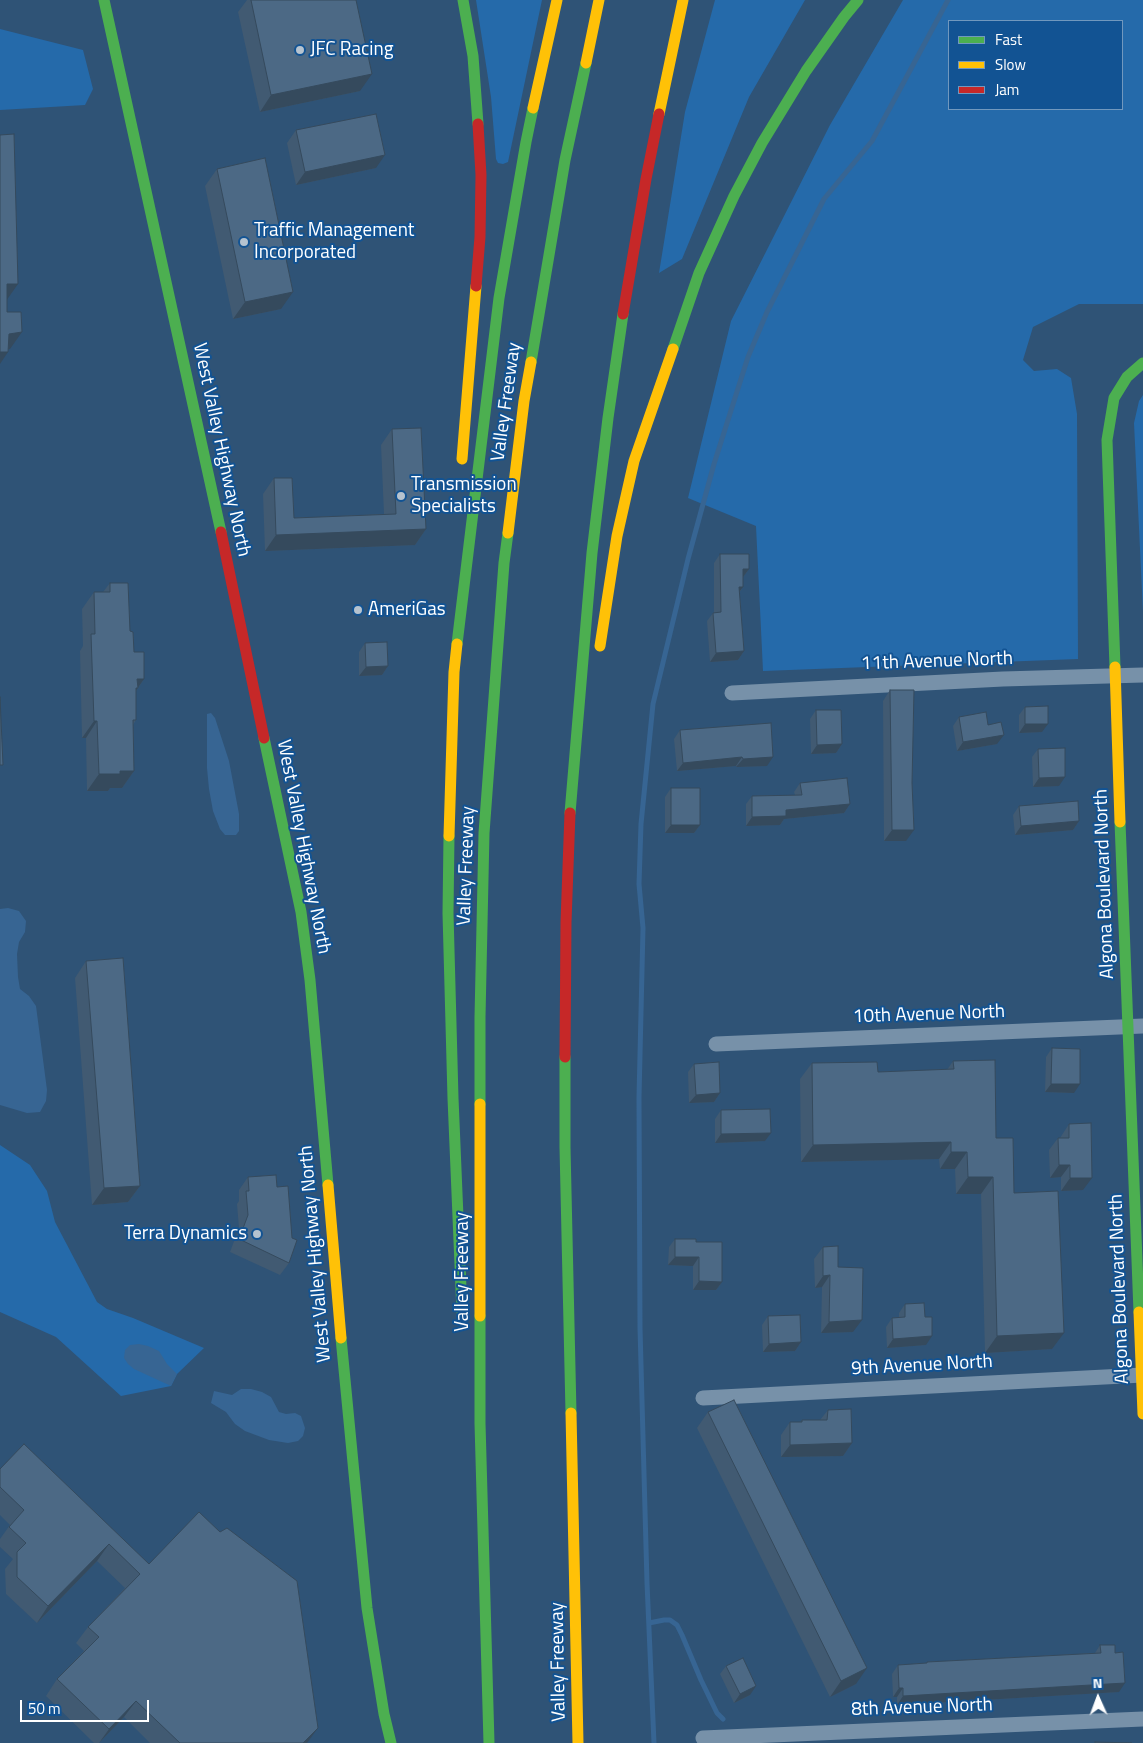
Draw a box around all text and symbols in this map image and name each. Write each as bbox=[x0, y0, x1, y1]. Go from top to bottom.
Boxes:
legend bbox=[948, 20, 1123, 110]
text: Fast bbox=[995, 28, 1022, 51]
place label: JFC Racing bbox=[310, 39, 393, 61]
marker: JFC Racing bbox=[294, 44, 306, 56]
text: Slow bbox=[995, 53, 1026, 76]
text: Jam bbox=[995, 78, 1019, 101]
place label: Traffic Management Incorporated bbox=[254, 220, 415, 264]
marker: Traffic Management Incorporated bbox=[238, 236, 250, 248]
street label: West Valley Highway North bbox=[187, 341, 255, 559]
street label: Valley Freeway bbox=[487, 341, 527, 463]
place label: Transmission Specialists bbox=[411, 474, 517, 518]
marker: Transmission Specialists bbox=[395, 490, 407, 502]
place label: AmeriGas bbox=[368, 599, 446, 621]
marker: AmeriGas bbox=[352, 604, 364, 616]
street label: 11th Avenue North bbox=[861, 648, 1013, 676]
street label: West Valley Highway North bbox=[271, 738, 335, 956]
street label: Algona Boulevard North bbox=[1090, 788, 1120, 980]
street label: Valley Freeway bbox=[454, 806, 480, 926]
street label: 10th Avenue North bbox=[853, 1001, 1005, 1029]
street label: West Valley Highway North bbox=[295, 1145, 337, 1363]
street label: Algona Boulevard North bbox=[1105, 1193, 1135, 1385]
street label: Valley Freeway bbox=[452, 1212, 474, 1332]
place label: Terra Dynamics bbox=[124, 1223, 247, 1245]
marker: Terra Dynamics bbox=[251, 1228, 263, 1240]
street label: 9th Avenue North bbox=[851, 1351, 993, 1381]
street label: Valley Freeway bbox=[547, 1602, 571, 1722]
text: N bbox=[1092, 1672, 1103, 1693]
north arrow bbox=[1073, 1673, 1123, 1723]
scale bar bbox=[22, 1690, 151, 1722]
street label: 8th Avenue North bbox=[851, 1694, 993, 1722]
text: 50 m bbox=[28, 1697, 61, 1720]

